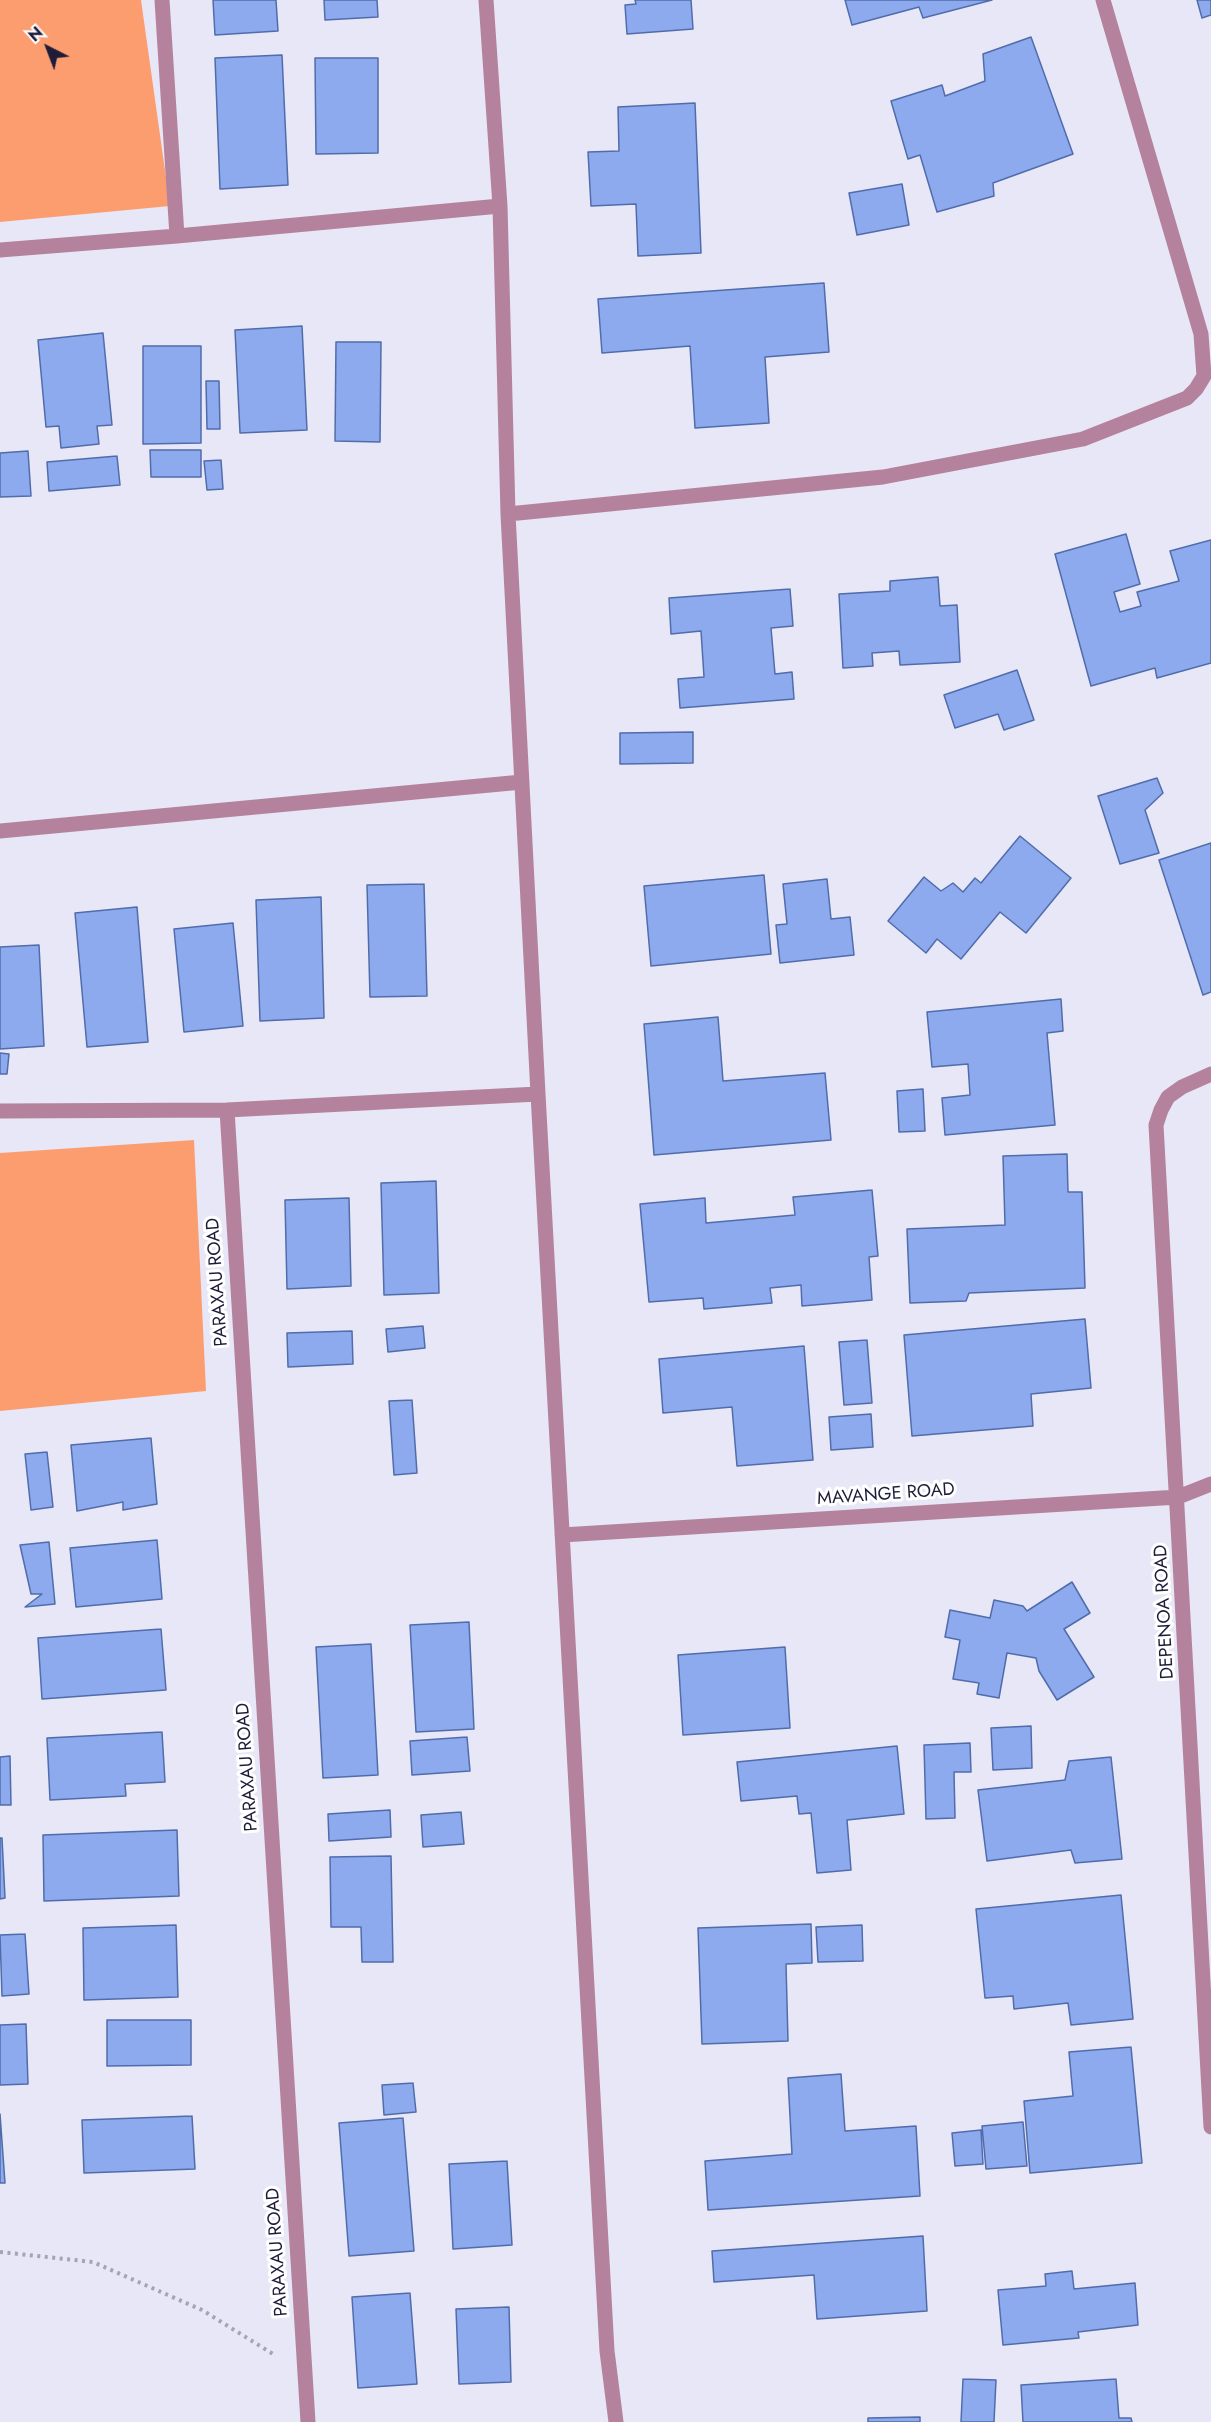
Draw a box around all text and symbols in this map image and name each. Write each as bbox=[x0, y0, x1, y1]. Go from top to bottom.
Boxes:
north arrow bbox=[18, 18, 78, 78]
text: N bbox=[23, 21, 48, 47]
street label: PARAXAU ROAD bbox=[203, 1217, 233, 1347]
street label: MAVANGE ROAD bbox=[817, 1479, 955, 1511]
street label: DEPENOA ROAD bbox=[1151, 1544, 1179, 1680]
street label: PARAXAU ROAD bbox=[233, 1702, 263, 1832]
street label: PARAXAU ROAD bbox=[263, 2187, 293, 2317]

